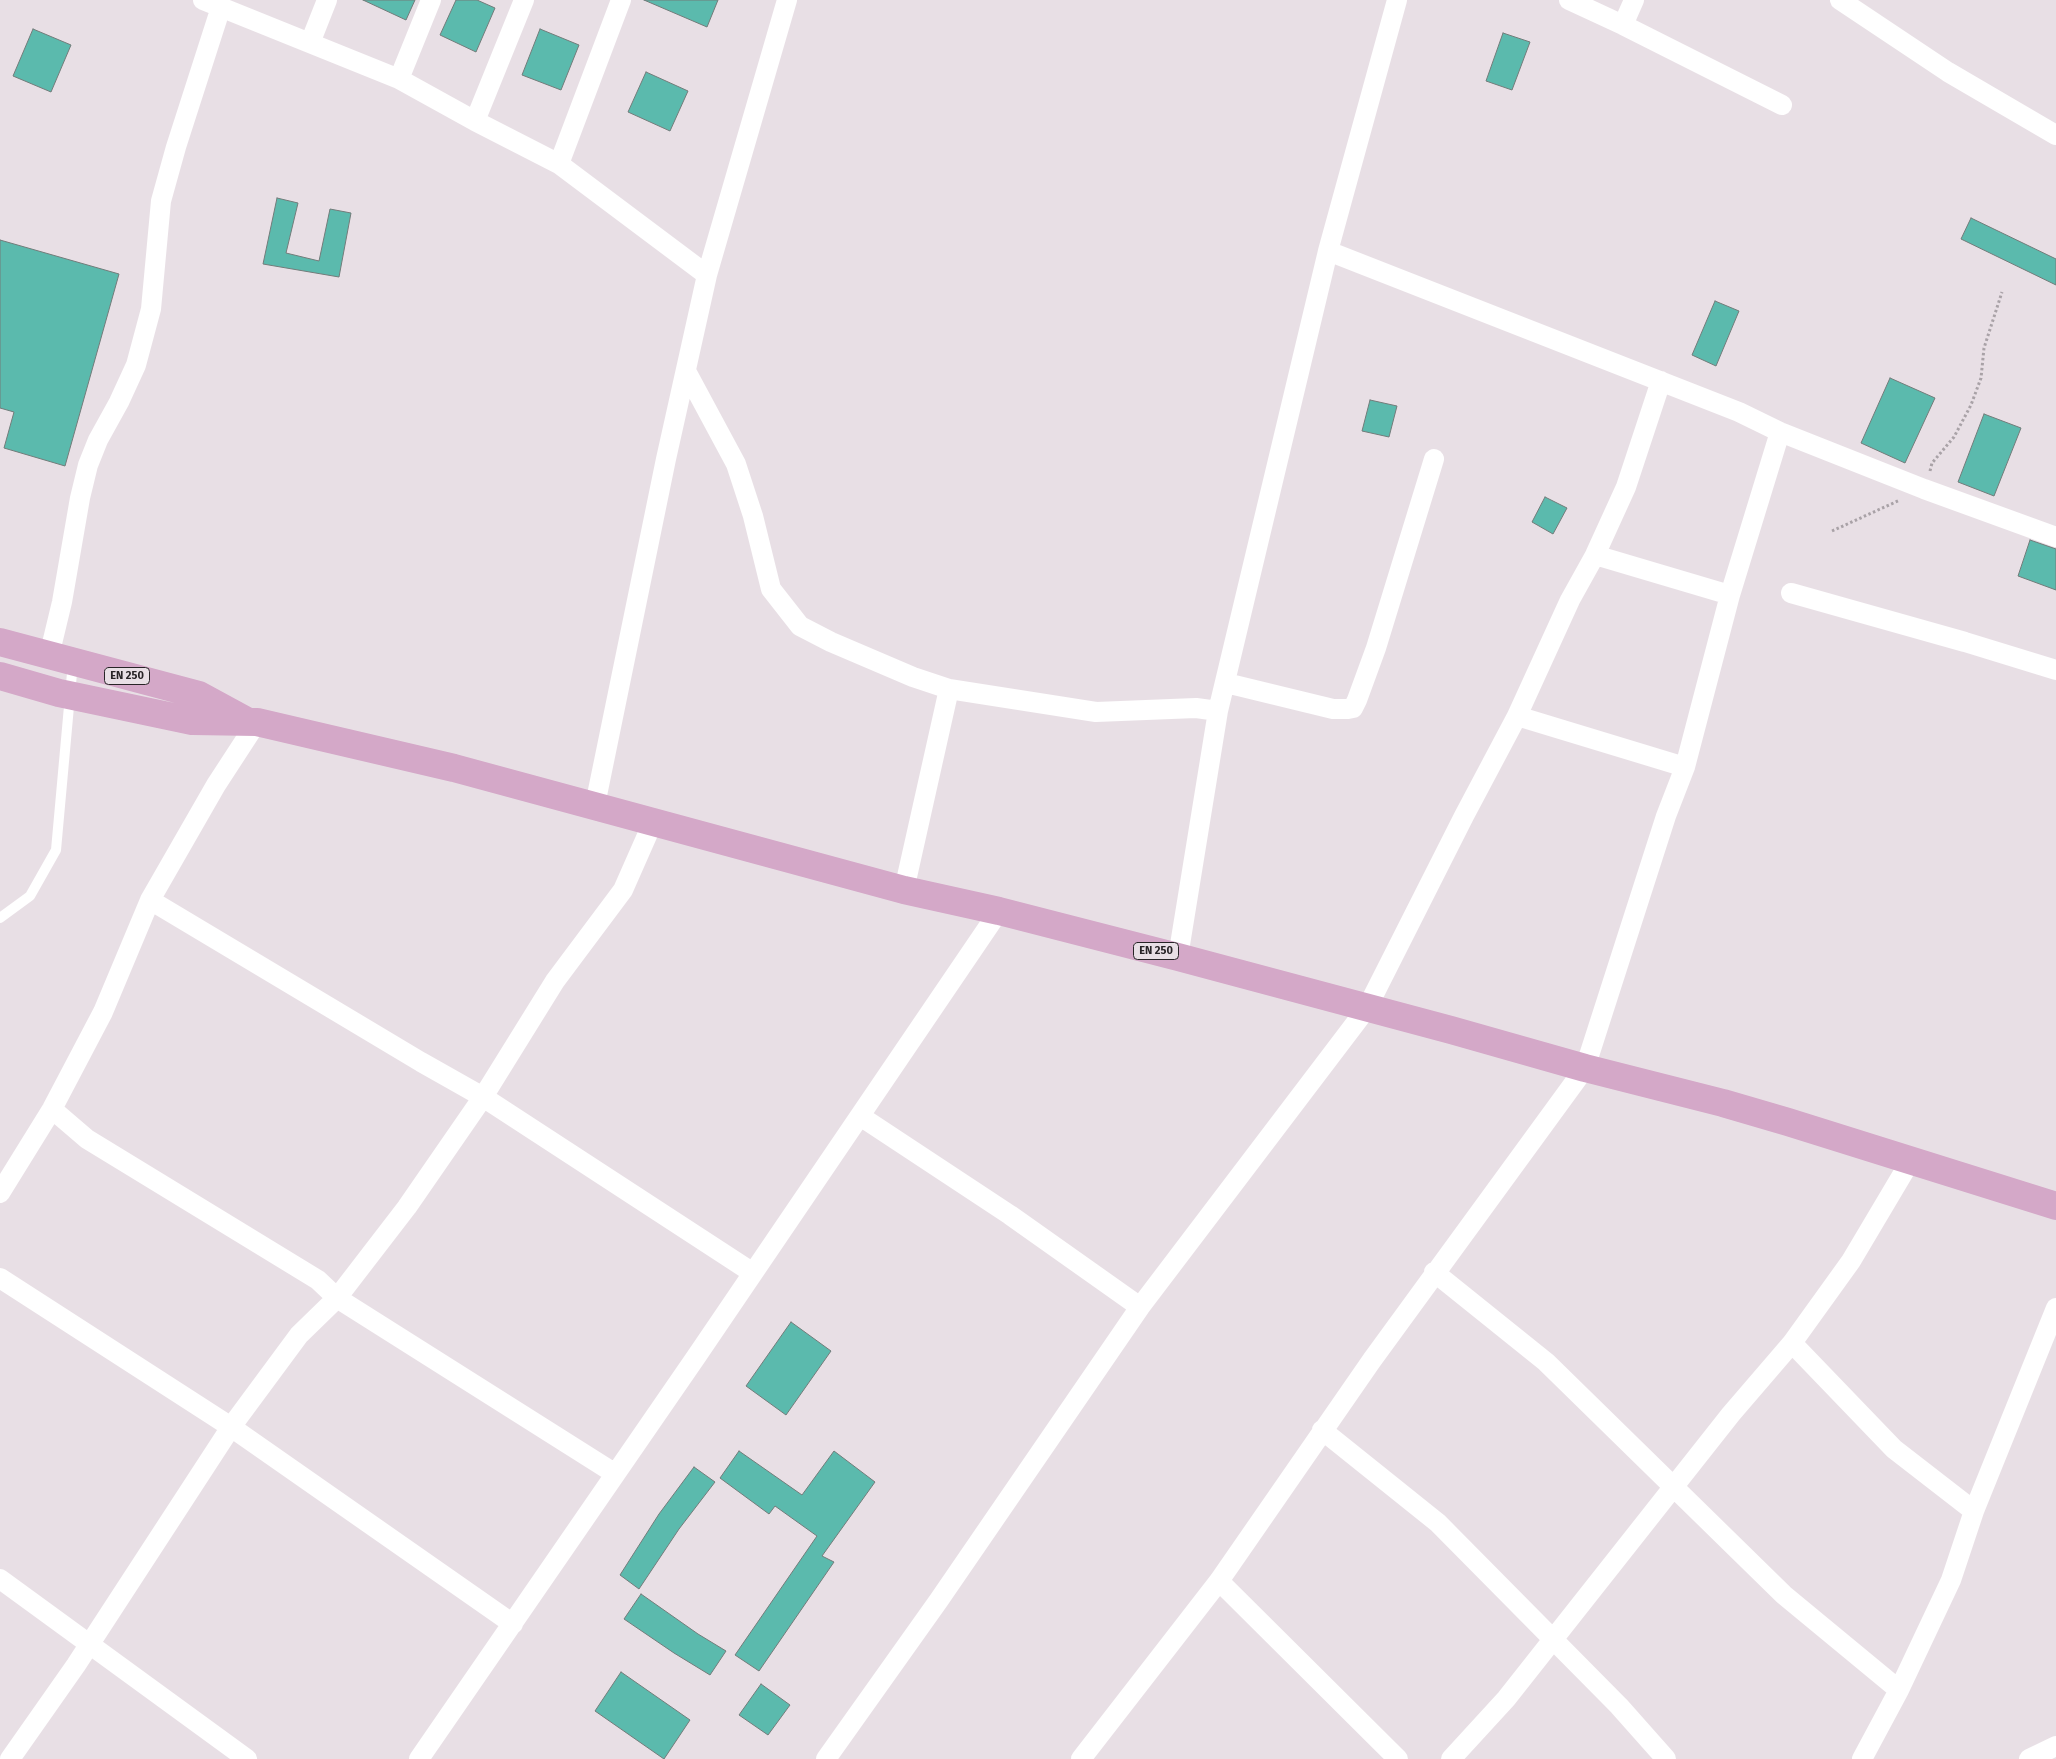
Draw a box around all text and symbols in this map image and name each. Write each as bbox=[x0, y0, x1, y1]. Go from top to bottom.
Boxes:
road number: EN 250 bbox=[104, 668, 150, 684]
road number: EN 250 bbox=[1134, 942, 1178, 959]

